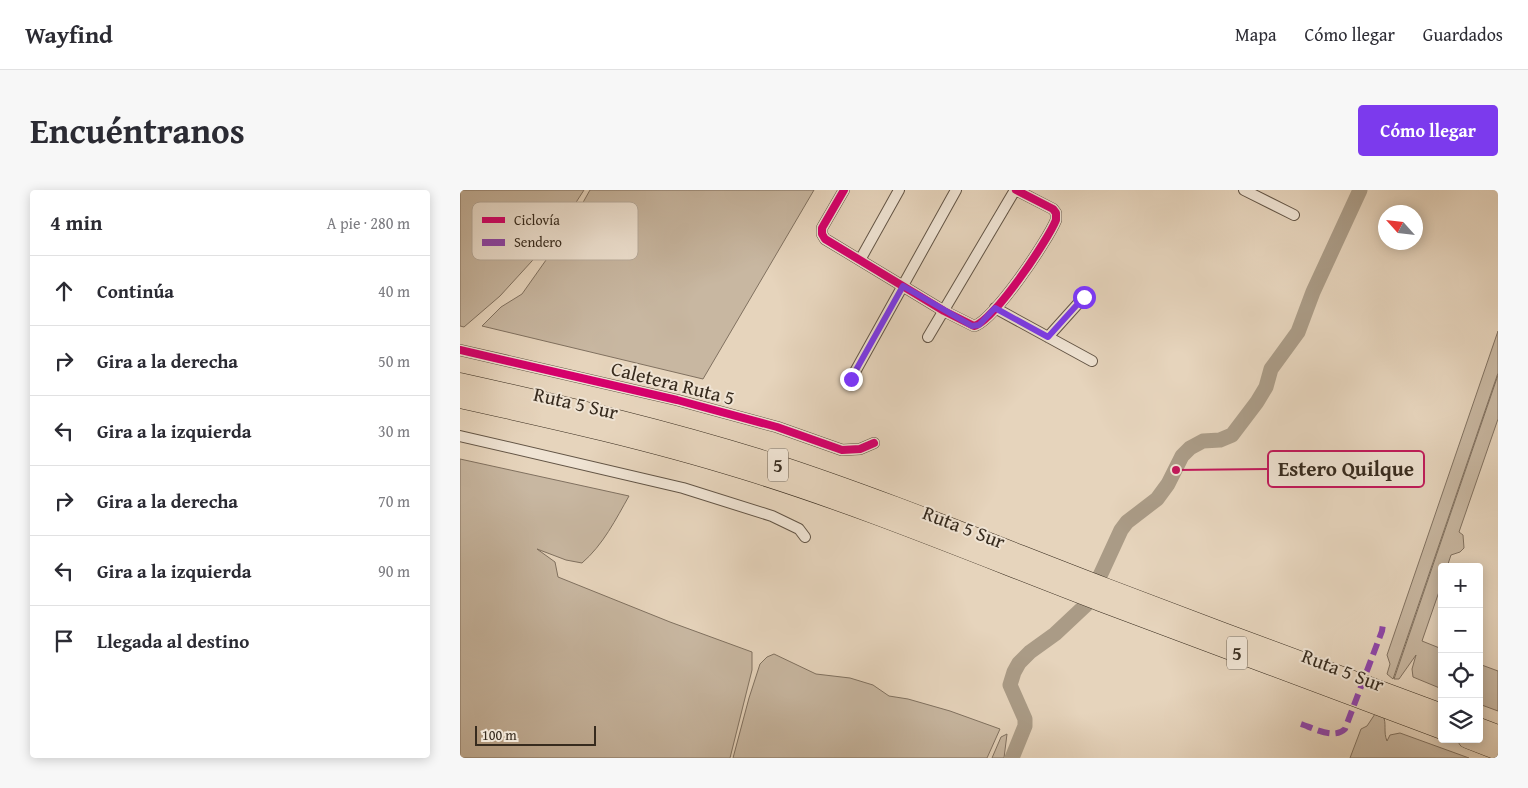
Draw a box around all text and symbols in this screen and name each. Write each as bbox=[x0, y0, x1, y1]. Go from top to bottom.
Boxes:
text: Wayfind bbox=[25, 17, 113, 52]
text: Mapa bbox=[1235, 21, 1277, 48]
text: Cómo llegar bbox=[1305, 21, 1395, 48]
text: Guardados bbox=[1423, 21, 1503, 48]
text: Encuéntranos bbox=[30, 105, 245, 156]
button: Cómo llegar bbox=[1358, 105, 1498, 156]
legend bbox=[472, 202, 638, 260]
north arrow bbox=[1378, 205, 1423, 250]
text: 4 min bbox=[50, 207, 102, 238]
text: Ciclovía bbox=[514, 210, 560, 230]
text: A pie · 280 m bbox=[327, 211, 410, 235]
text: Sendero bbox=[514, 232, 562, 252]
icon: ahead bbox=[50, 277, 78, 305]
text: Continúa bbox=[97, 277, 174, 305]
text: 40 m bbox=[378, 279, 410, 303]
route start bbox=[1073, 286, 1096, 309]
icon: right bbox=[50, 347, 78, 375]
text: Gira a la derecha bbox=[97, 347, 238, 375]
text: 50 m bbox=[378, 349, 410, 373]
street label: Caletera Ruta 5 bbox=[608, 353, 738, 412]
route end bbox=[840, 368, 863, 391]
street label: Ruta 5 Sur bbox=[531, 379, 621, 426]
icon: left bbox=[50, 417, 78, 445]
text: Gira a la izquierda bbox=[97, 417, 252, 445]
text: 30 m bbox=[378, 419, 410, 443]
road number: 5 bbox=[768, 448, 788, 482]
callout: Estero Quilque bbox=[1268, 451, 1424, 487]
text: Estero Quilque bbox=[1278, 453, 1414, 484]
icon: right bbox=[50, 487, 78, 515]
text: Gira a la derecha bbox=[97, 487, 238, 515]
text: 70 m bbox=[378, 489, 410, 513]
street label: Ruta 5 Sur bbox=[919, 498, 1010, 556]
icon: left bbox=[50, 557, 78, 585]
text: Gira a la izquierda bbox=[97, 557, 252, 585]
text: 90 m bbox=[378, 559, 410, 583]
map controls bbox=[1438, 563, 1483, 743]
button: + bbox=[1438, 563, 1483, 608]
button: − bbox=[1438, 608, 1483, 653]
icon: arrive bbox=[50, 627, 78, 655]
text: Llegada al destino bbox=[97, 627, 249, 655]
road number: 5 bbox=[1227, 636, 1247, 669]
street label: Ruta 5 Sur bbox=[1298, 641, 1389, 699]
button: locate bbox=[1438, 653, 1483, 698]
button: layers bbox=[1438, 698, 1483, 743]
scale bar bbox=[475, 723, 596, 746]
text: 100 m bbox=[482, 725, 517, 745]

